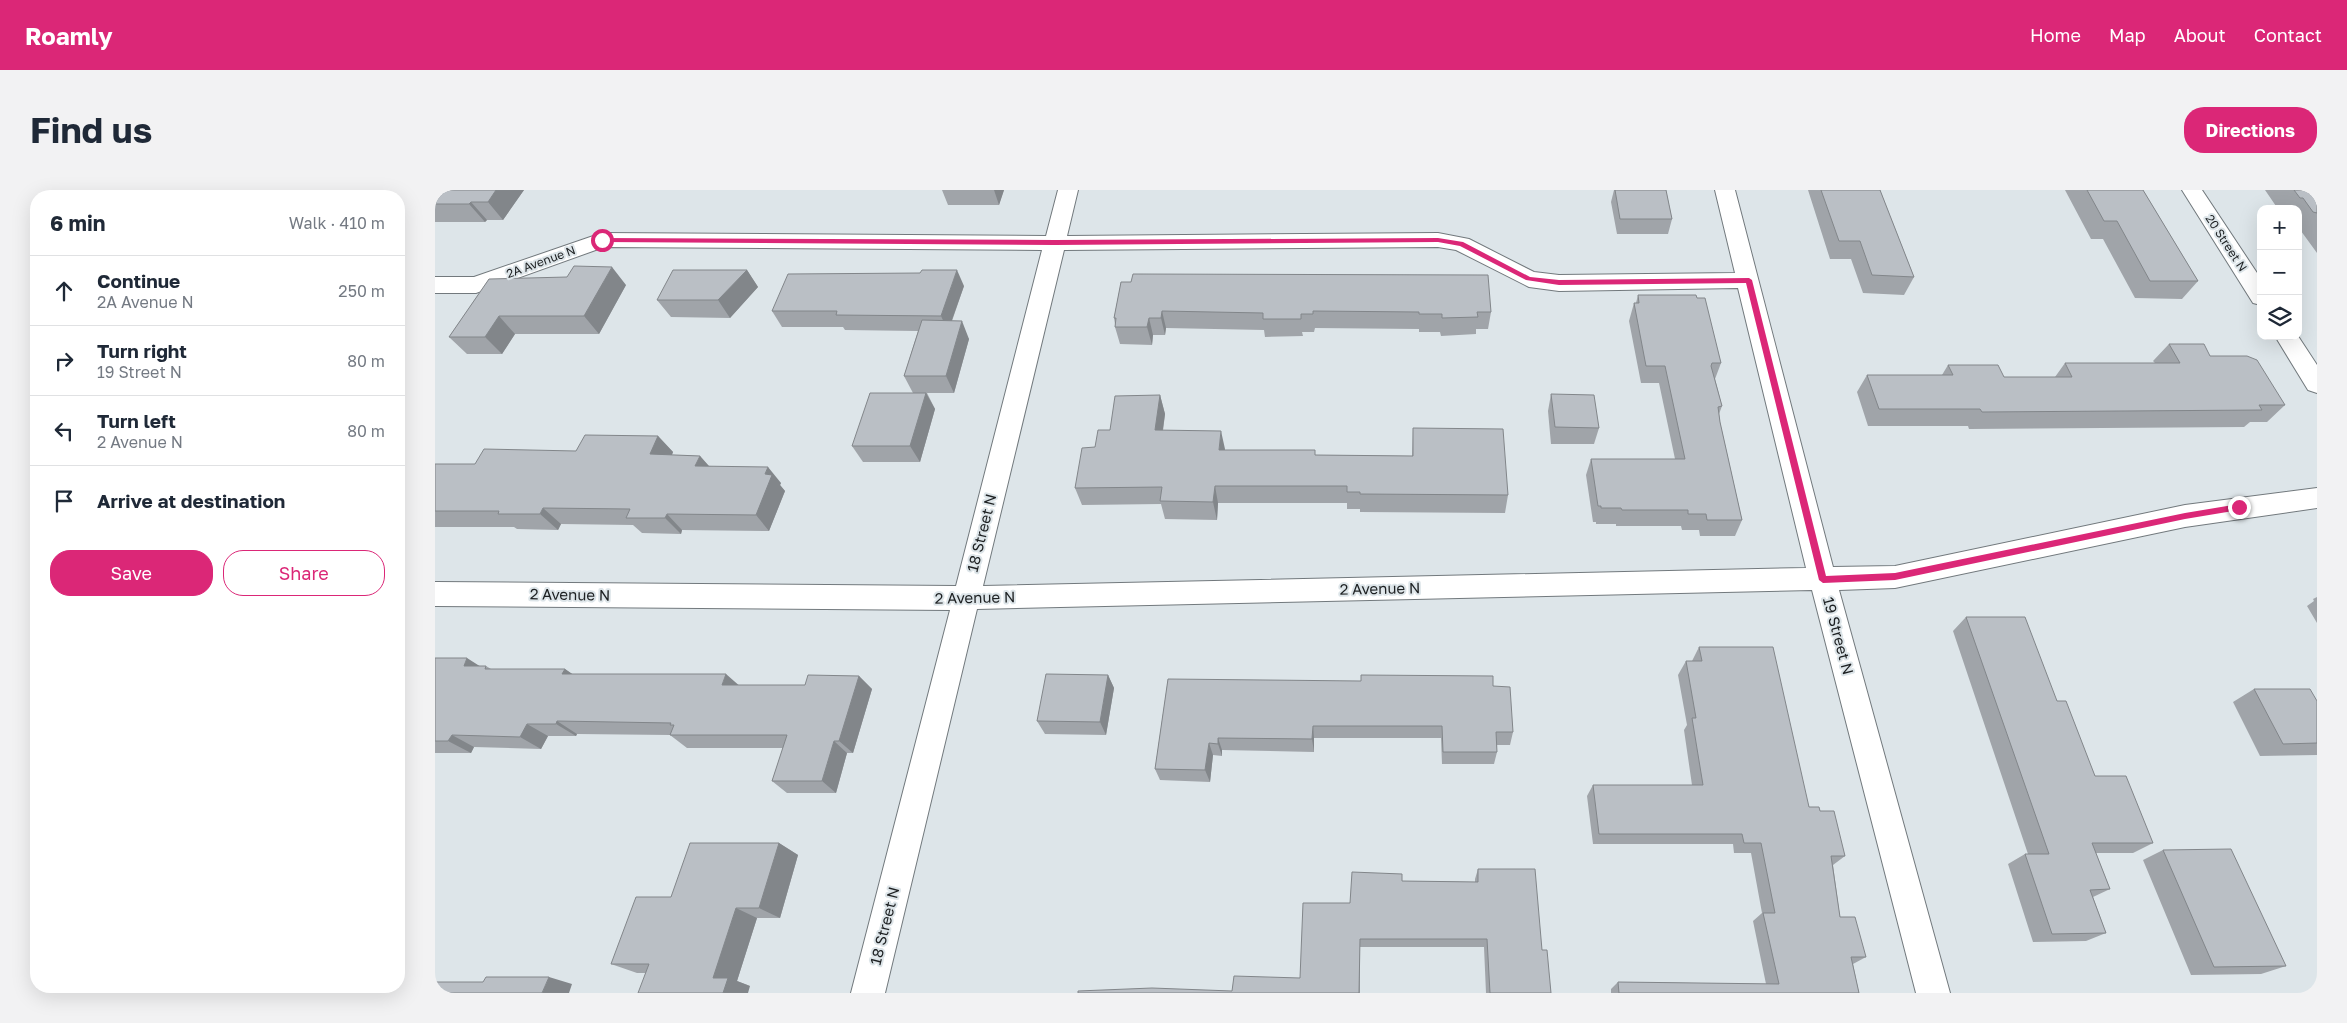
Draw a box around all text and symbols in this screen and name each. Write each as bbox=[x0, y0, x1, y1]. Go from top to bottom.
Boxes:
text: Roamly bbox=[25, 21, 113, 50]
text: Home bbox=[2030, 24, 2081, 46]
text: Map bbox=[2109, 24, 2146, 46]
text: About bbox=[2174, 24, 2226, 46]
text: Contact bbox=[2254, 24, 2322, 46]
button: Directions bbox=[2184, 107, 2317, 153]
text: Find us bbox=[30, 109, 152, 151]
map controls bbox=[2257, 205, 2302, 340]
button: + bbox=[2257, 205, 2302, 250]
text: 6 min bbox=[50, 210, 105, 236]
street label: 20 Street N bbox=[2202, 211, 2250, 274]
text: Walk · 410 m bbox=[289, 213, 385, 233]
route start bbox=[591, 229, 614, 252]
street label: 2A Avenue N bbox=[504, 242, 577, 281]
button: − bbox=[2257, 250, 2302, 295]
text: Continue bbox=[97, 269, 180, 292]
icon: ahead bbox=[50, 277, 78, 305]
text: 250 m bbox=[338, 281, 385, 301]
text: 2A Avenue N bbox=[97, 292, 194, 312]
button: layers bbox=[2257, 295, 2302, 340]
text: Turn right bbox=[97, 339, 187, 362]
icon: right bbox=[50, 347, 78, 375]
text: 80 m bbox=[347, 351, 385, 371]
text: 19 Street N bbox=[97, 362, 182, 382]
text: Turn left bbox=[97, 409, 176, 432]
icon: left bbox=[50, 417, 78, 445]
text: 80 m bbox=[347, 421, 385, 441]
text: 2 Avenue N bbox=[97, 432, 183, 452]
icon: arrive bbox=[50, 487, 78, 515]
text: Arrive at destination bbox=[97, 489, 285, 512]
street label: 18 Street N bbox=[963, 492, 999, 574]
route end bbox=[2228, 496, 2251, 519]
button: Save bbox=[50, 550, 213, 596]
button: Share bbox=[223, 550, 385, 596]
street label: 2 Avenue N bbox=[1340, 578, 1420, 598]
street label: 2 Avenue N bbox=[530, 584, 610, 604]
street label: 2 Avenue N bbox=[935, 587, 1015, 607]
street label: 19 Street N bbox=[1820, 595, 1858, 677]
street label: 18 Street N bbox=[866, 885, 902, 967]

